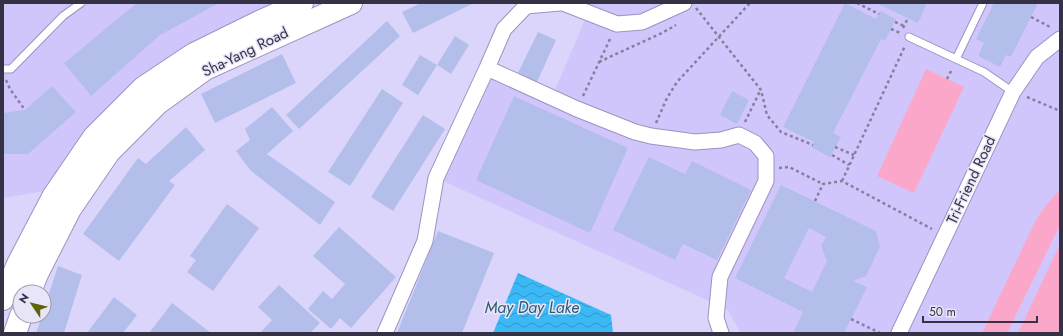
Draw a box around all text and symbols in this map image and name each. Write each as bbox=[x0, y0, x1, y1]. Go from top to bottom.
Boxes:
street label: Sha-Yang Road bbox=[198, 22, 292, 82]
street label: Tri-Friend Road bbox=[941, 132, 1001, 228]
north arrow bbox=[12, 284, 52, 324]
text: N bbox=[15, 290, 33, 306]
water label: May Day Lake bbox=[485, 296, 579, 319]
scale bar bbox=[923, 298, 1037, 324]
text: 50 m bbox=[929, 303, 956, 321]

